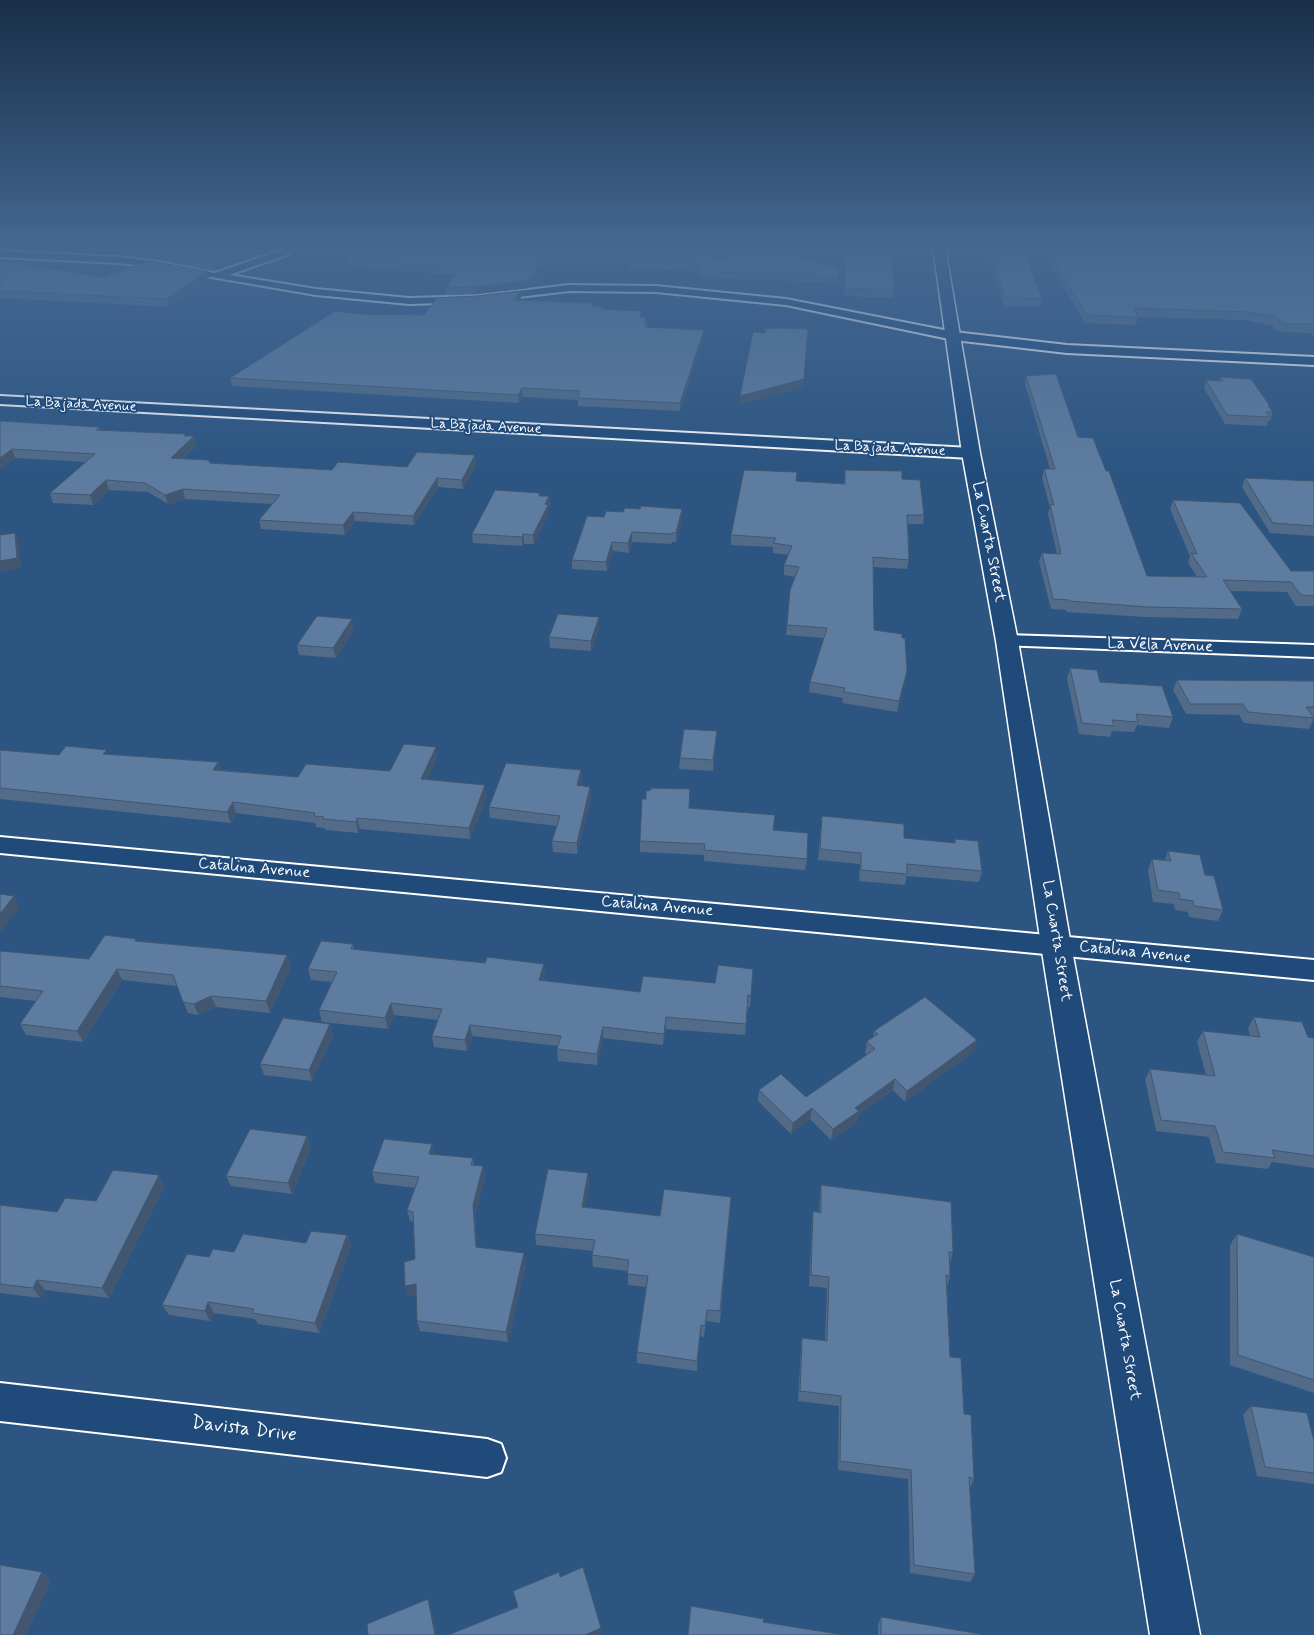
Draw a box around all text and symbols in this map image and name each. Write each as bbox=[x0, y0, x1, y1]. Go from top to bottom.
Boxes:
street label: La Bajada Avenue bbox=[25, 394, 137, 416]
street label: La Bajada Avenue bbox=[430, 416, 542, 438]
street label: La Bajada Avenue bbox=[834, 438, 946, 460]
street label: La Cuarta Street bbox=[967, 480, 1009, 604]
street label: La Vela Avenue bbox=[1107, 635, 1213, 657]
street label: Catalina Avenue bbox=[197, 855, 311, 883]
street label: La Cuarta Street bbox=[1037, 879, 1075, 1003]
street label: Catalina Avenue bbox=[600, 893, 714, 921]
street label: Catalina Avenue bbox=[1078, 938, 1192, 968]
street label: La Cuarta Street bbox=[1104, 1278, 1144, 1402]
street label: Davista Drive bbox=[190, 1412, 298, 1448]

